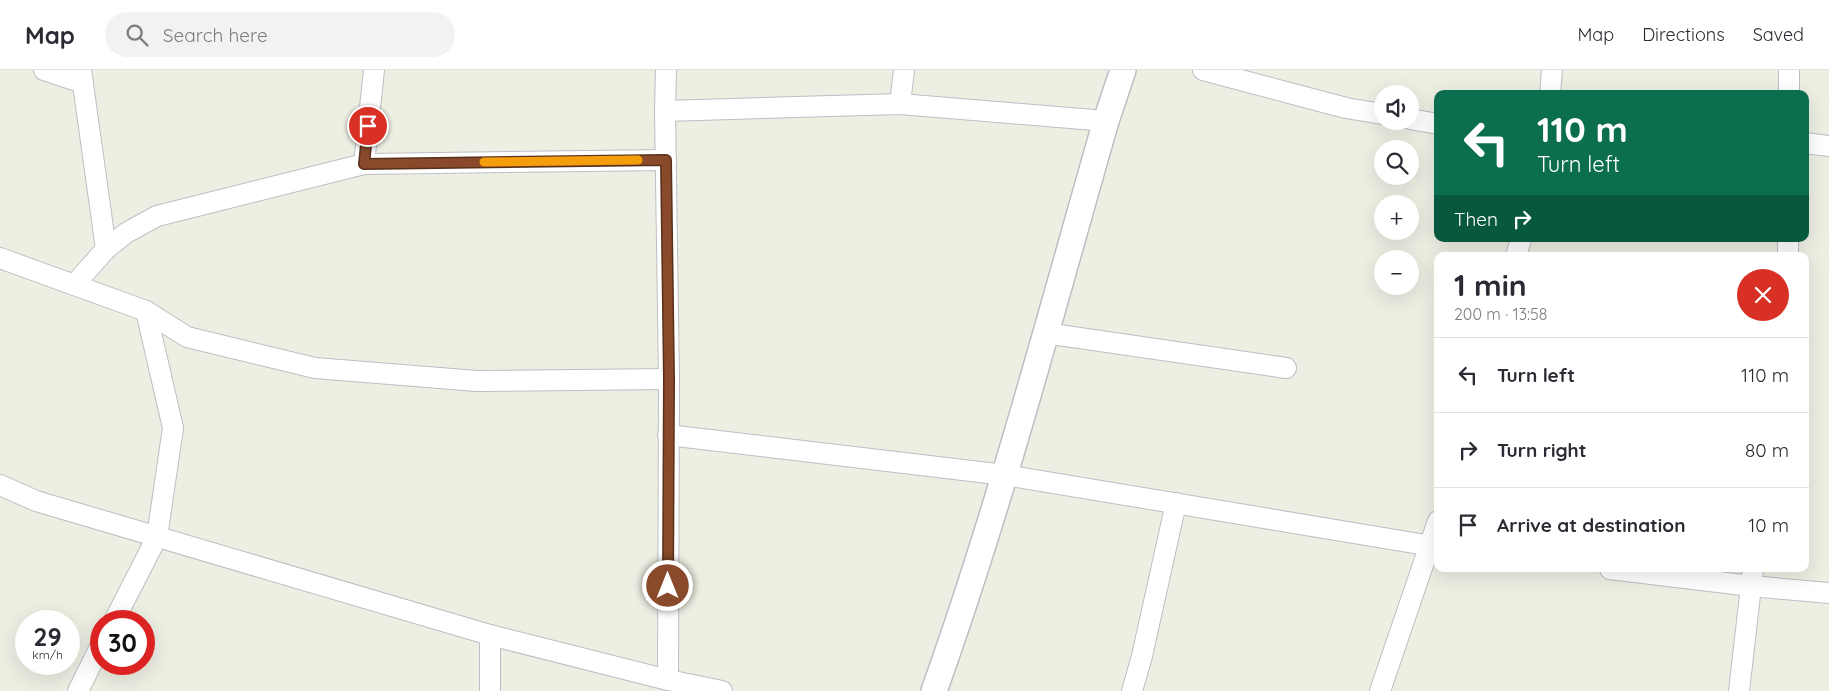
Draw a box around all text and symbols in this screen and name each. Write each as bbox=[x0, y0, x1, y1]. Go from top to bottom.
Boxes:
search box bbox=[105, 12, 455, 57]
text: Map bbox=[25, 20, 75, 50]
icon: search bbox=[123, 21, 151, 49]
text: Search here bbox=[163, 23, 268, 47]
text: Map bbox=[1577, 23, 1614, 46]
text: Directions bbox=[1642, 23, 1725, 46]
text: Saved bbox=[1753, 23, 1804, 46]
map controls bbox=[1374, 85, 1419, 295]
button: sound bbox=[1374, 85, 1419, 130]
pin bbox=[347, 105, 389, 147]
text: 110 m bbox=[1537, 107, 1628, 151]
icon: left bbox=[1454, 110, 1519, 175]
icon: arrive bbox=[354, 112, 382, 140]
button: search bbox=[1374, 140, 1419, 185]
text: Turn left bbox=[1537, 150, 1620, 178]
button: + bbox=[1374, 195, 1419, 240]
icon: right bbox=[1508, 205, 1536, 233]
text: Then bbox=[1454, 207, 1498, 231]
button: − bbox=[1374, 250, 1419, 295]
text: 1 min bbox=[1454, 266, 1527, 304]
button: close bbox=[1737, 269, 1789, 321]
text: 200 m · 13:58 bbox=[1454, 304, 1547, 324]
icon: left bbox=[1454, 361, 1482, 389]
text: Turn left bbox=[1497, 363, 1575, 387]
text: 110 m bbox=[1741, 363, 1789, 387]
icon: right bbox=[1454, 436, 1482, 464]
text: Turn right bbox=[1497, 438, 1586, 462]
text: 80 m bbox=[1745, 438, 1789, 462]
icon: arrive bbox=[1454, 511, 1482, 539]
text: Arrive at destination bbox=[1497, 513, 1686, 537]
text: 10 m bbox=[1748, 513, 1789, 537]
position arrow bbox=[641, 559, 693, 611]
speed limit sign: 30 bbox=[90, 610, 155, 675]
text: 29 bbox=[33, 621, 62, 652]
text: km/h bbox=[32, 647, 63, 662]

